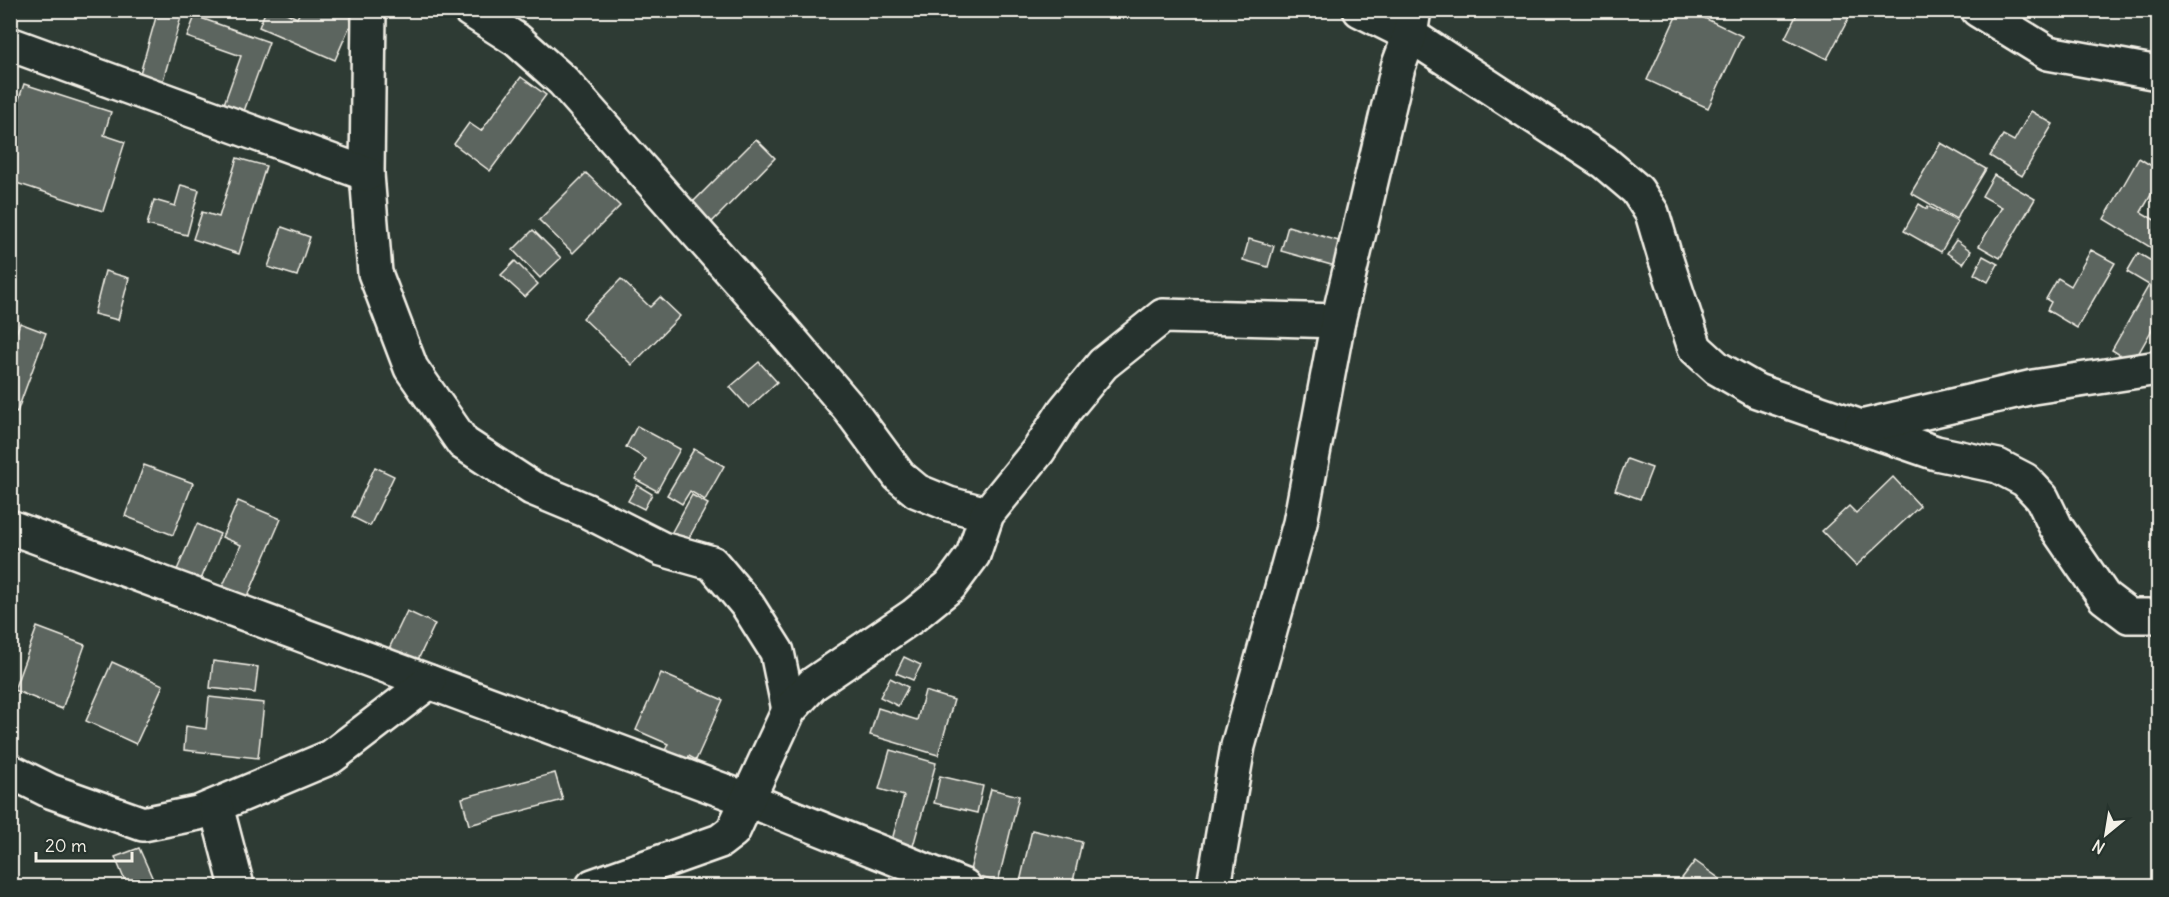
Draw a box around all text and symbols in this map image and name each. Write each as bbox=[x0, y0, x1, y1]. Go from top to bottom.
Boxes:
north arrow bbox=[2076, 804, 2136, 864]
scale bar bbox=[36, 825, 132, 863]
text: 20 m bbox=[45, 834, 87, 857]
text: N bbox=[2089, 836, 2108, 858]

